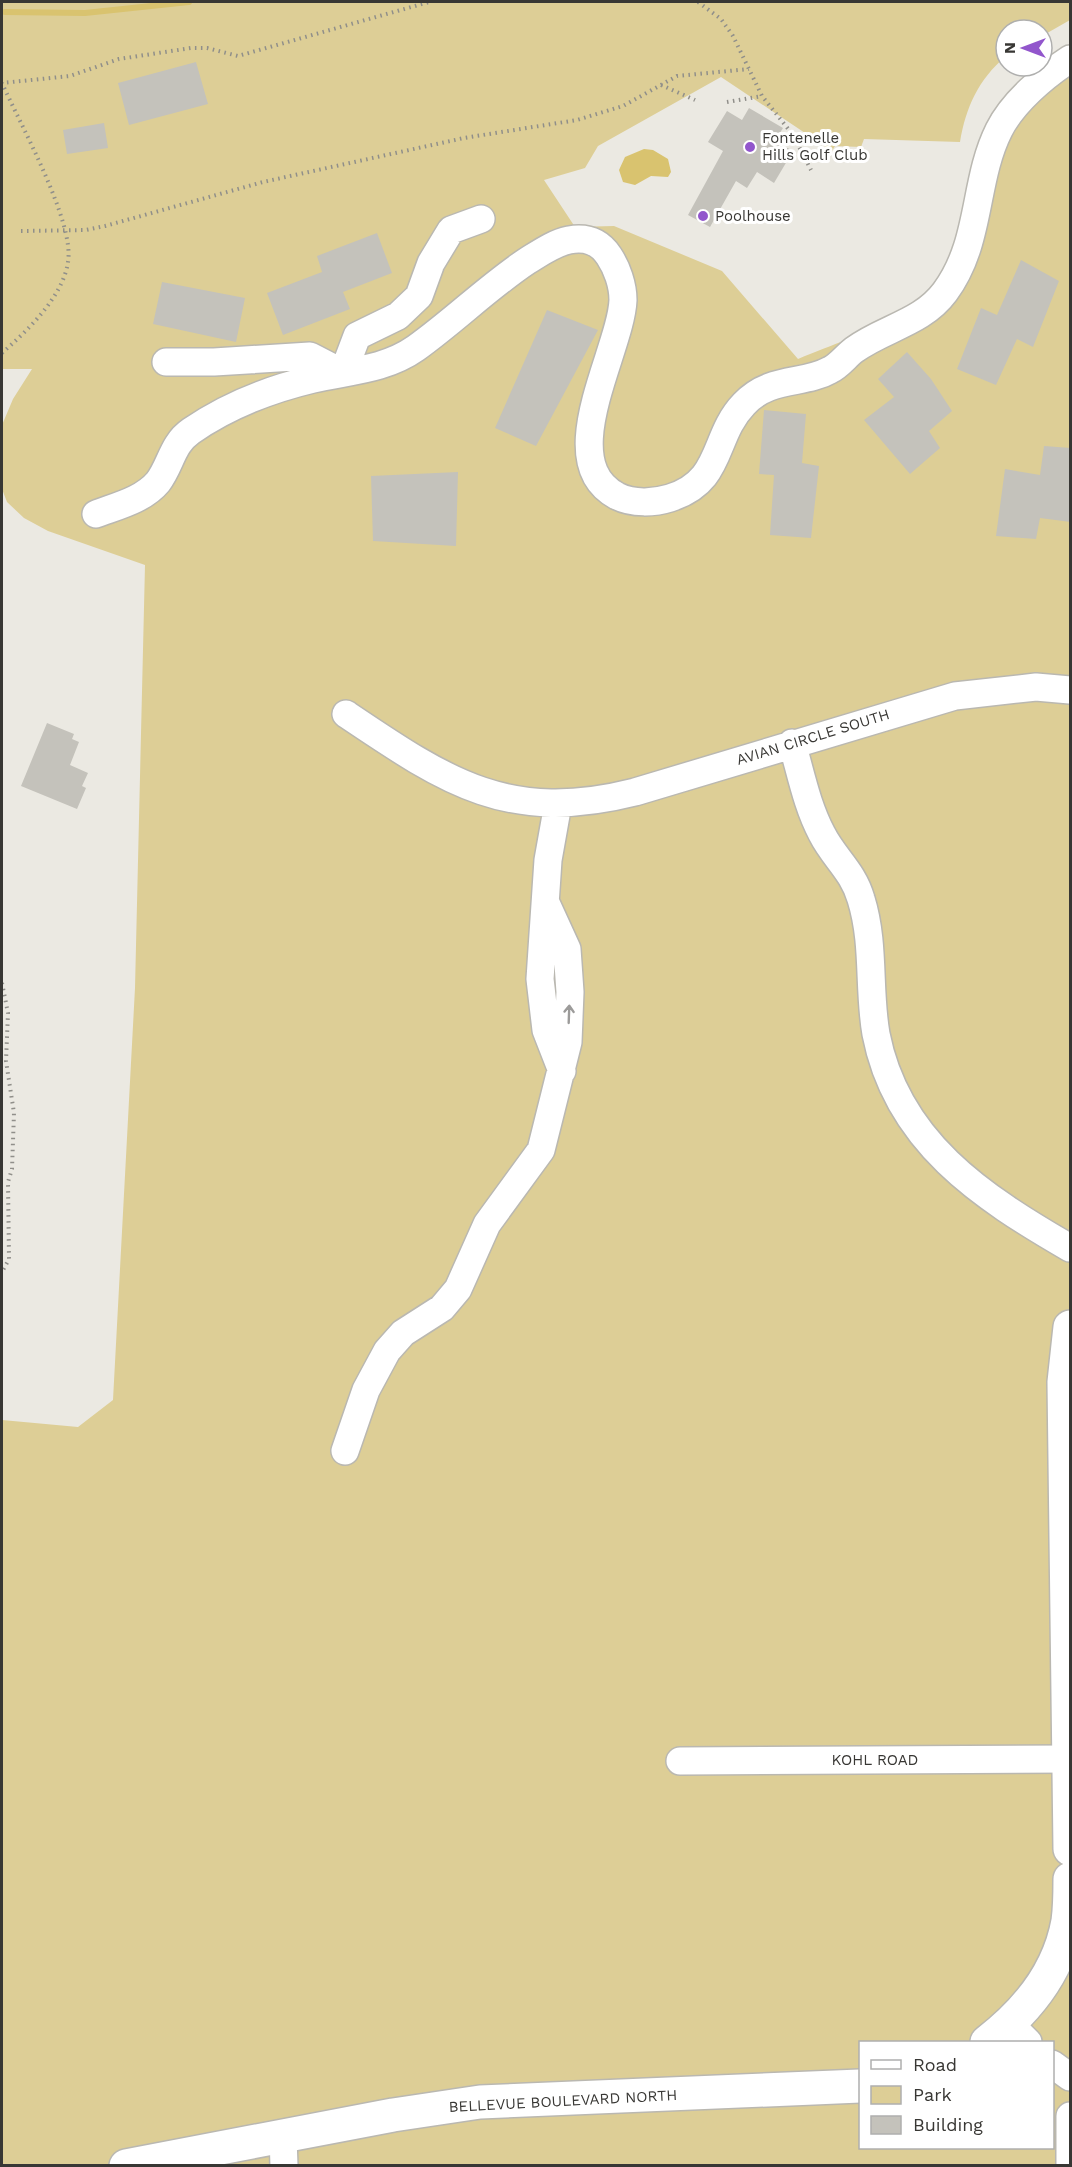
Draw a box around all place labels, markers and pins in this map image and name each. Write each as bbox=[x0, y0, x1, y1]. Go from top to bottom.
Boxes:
place label: Fontenelle Hills Golf Club bbox=[762, 129, 868, 164]
marker: Fontenelle Hills Golf Club bbox=[743, 140, 757, 154]
place label: Poolhouse bbox=[715, 207, 791, 225]
marker: Poolhouse bbox=[696, 209, 710, 223]

